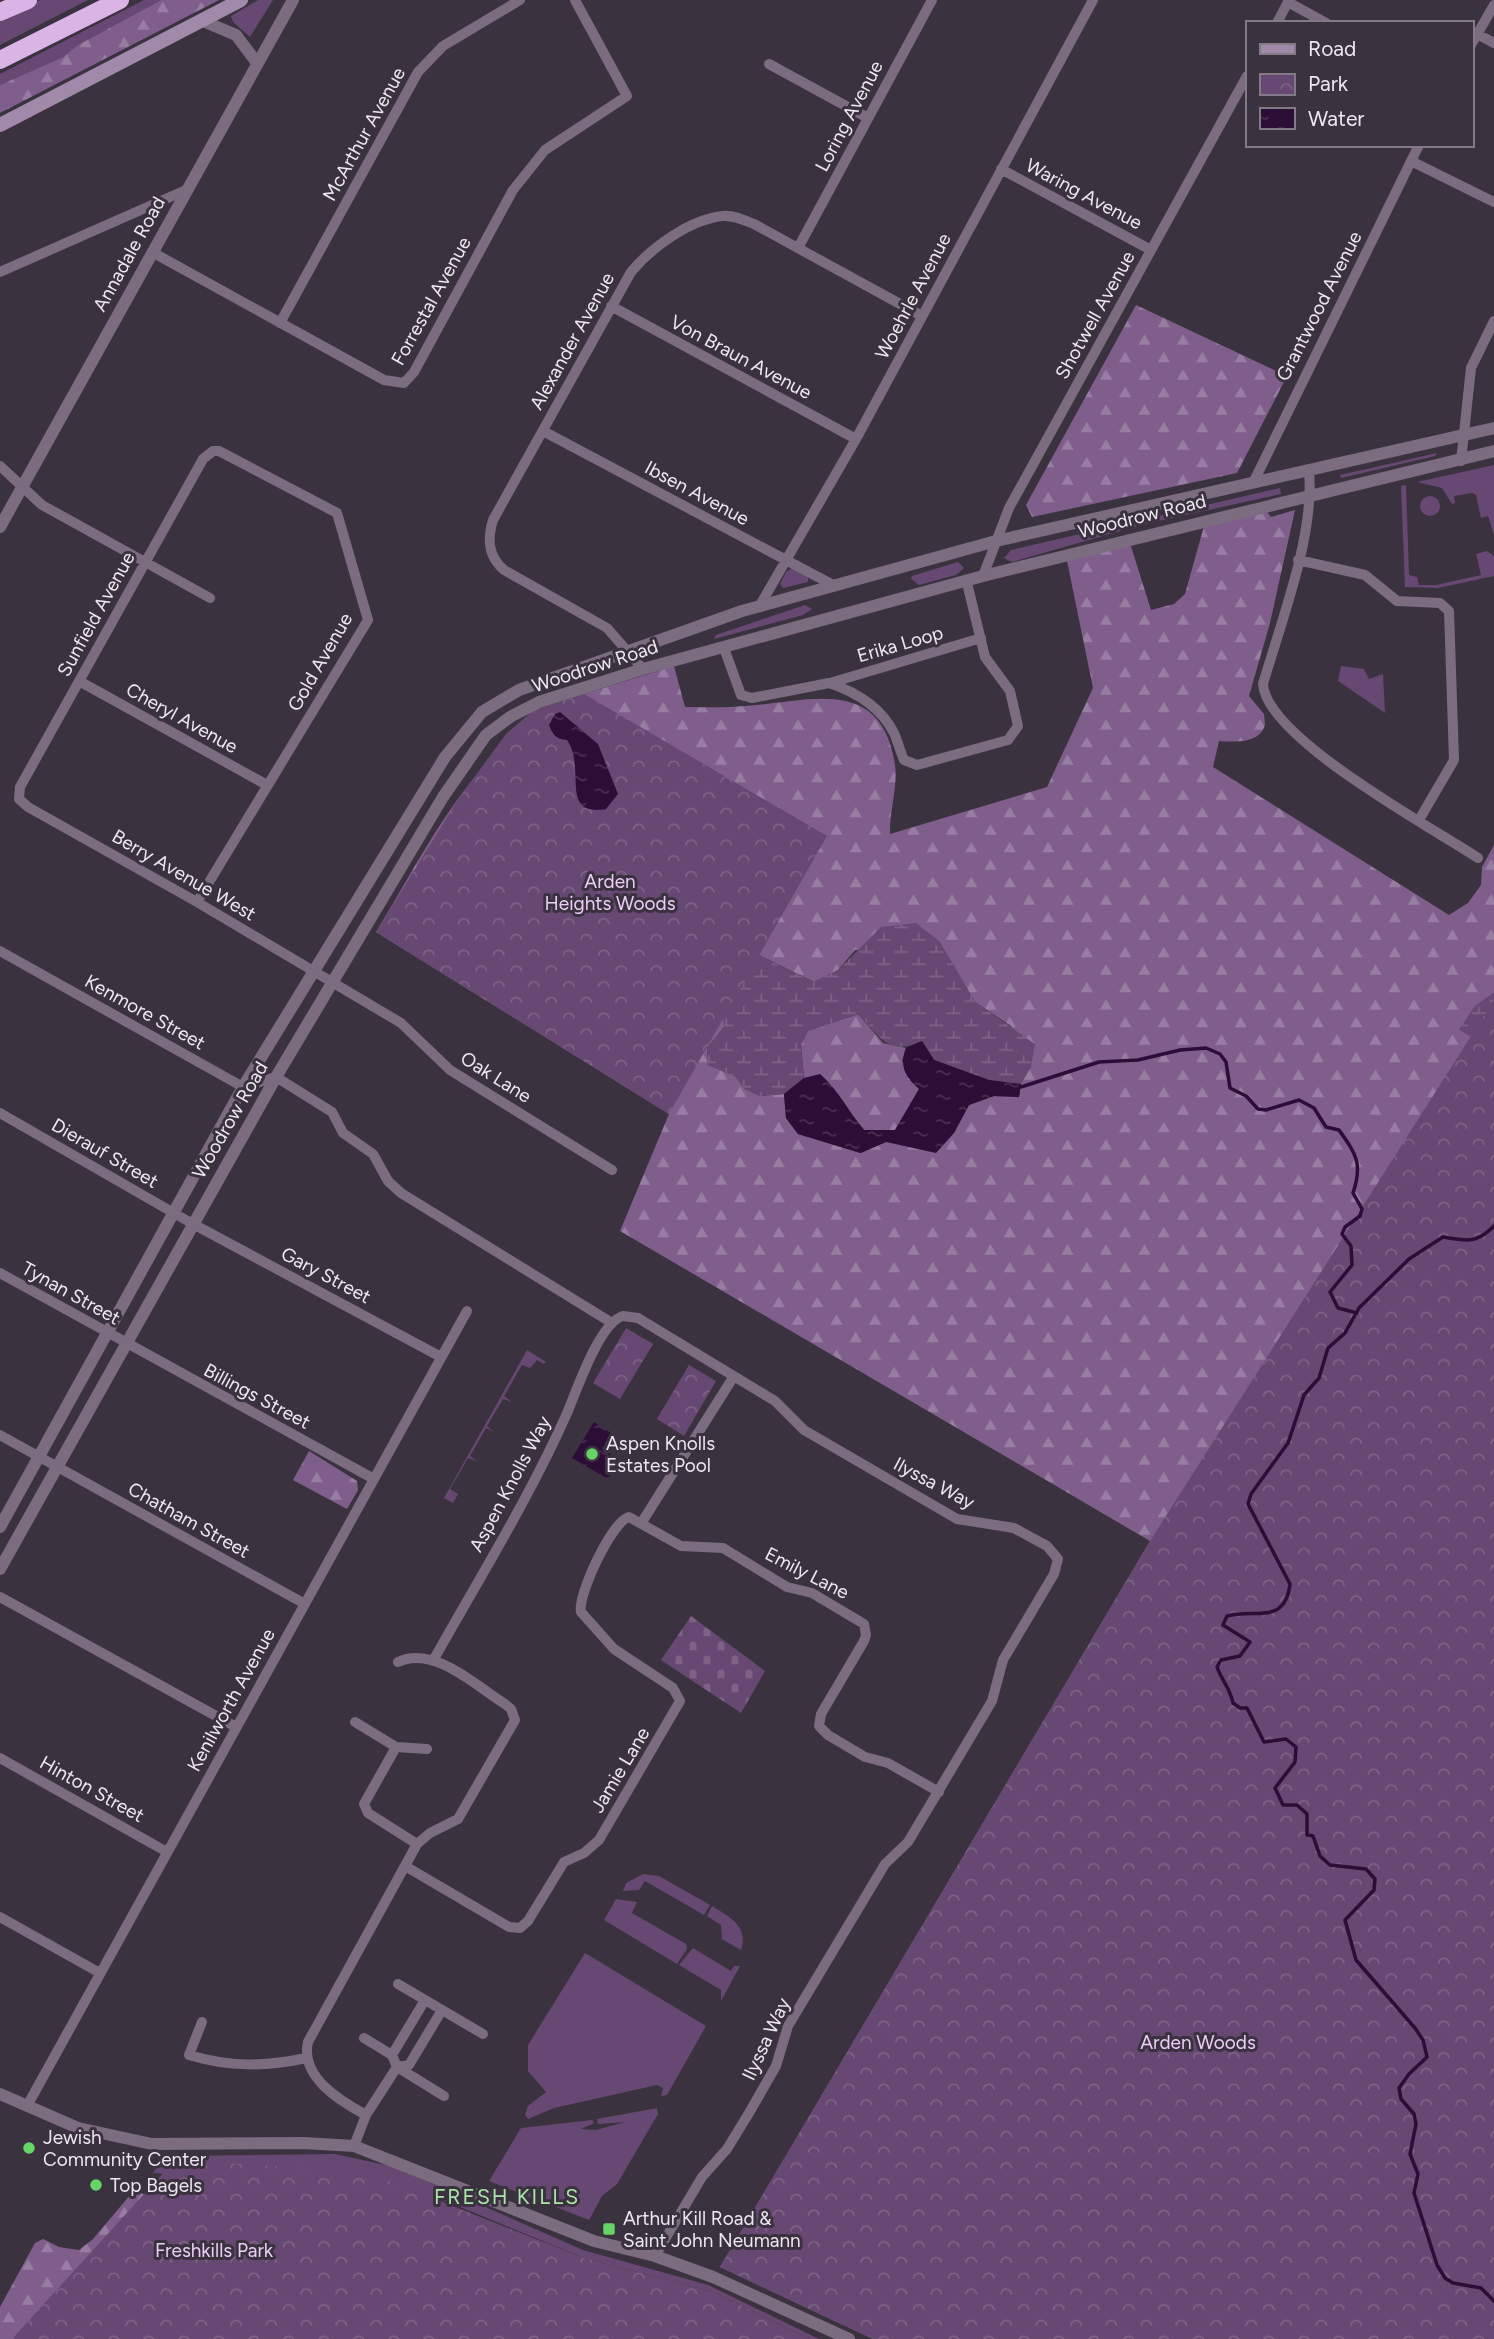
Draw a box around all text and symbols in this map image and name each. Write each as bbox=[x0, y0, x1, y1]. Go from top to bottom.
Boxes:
legend bbox=[1246, 21, 1473, 147]
text: Road bbox=[1308, 36, 1356, 61]
street label: Loring Avenue bbox=[810, 57, 888, 175]
street label: McArthur Avenue bbox=[318, 63, 410, 205]
text: Park bbox=[1308, 71, 1349, 96]
text: Water bbox=[1308, 106, 1364, 131]
street label: Waring Avenue bbox=[1022, 154, 1146, 234]
street label: Annadale Road bbox=[88, 193, 170, 315]
street label: Grantwood Avenue bbox=[1271, 227, 1367, 385]
street label: Woehrle Avenue bbox=[870, 229, 956, 363]
street label: Forrestal Avenue bbox=[386, 233, 476, 369]
street label: Shotwell Avenue bbox=[1050, 247, 1140, 383]
street label: Alexander Avenue bbox=[525, 268, 619, 414]
street label: Von Braun Avenue bbox=[666, 310, 816, 404]
street label: Ibsen Avenue bbox=[641, 456, 753, 530]
street label: Woodrow Road bbox=[1076, 489, 1208, 543]
street label: Sunfield Avenue bbox=[52, 548, 140, 680]
street label: Gold Avenue bbox=[283, 609, 357, 715]
street label: Erika Loop bbox=[854, 621, 946, 667]
street label: Woodrow Road bbox=[529, 635, 661, 697]
street label: Cheryl Avenue bbox=[122, 678, 242, 758]
street label: Berry Avenue West bbox=[108, 824, 260, 926]
park label: Arden Heights Woods bbox=[544, 870, 676, 915]
street label: Kenmore Street bbox=[81, 969, 209, 1055]
street label: Oak Lane bbox=[456, 1046, 536, 1108]
street label: Woodrow Road bbox=[187, 1057, 273, 1183]
street label: Dierauf Street bbox=[48, 1113, 162, 1193]
street label: Gary Street bbox=[277, 1242, 375, 1308]
street label: Tynan Street bbox=[18, 1257, 124, 1329]
street label: Billings Street bbox=[200, 1358, 314, 1434]
street label: Aspen Knolls Way bbox=[464, 1412, 556, 1556]
place label: Aspen Knolls Estates Pool bbox=[606, 1432, 715, 1477]
marker: Aspen Knolls Estates Pool bbox=[584, 1446, 600, 1462]
street label: Ilyssa Way bbox=[890, 1452, 978, 1514]
street label: Chatham Street bbox=[124, 1477, 254, 1563]
street label: Emily Lane bbox=[761, 1542, 853, 1604]
street label: Kenilworth Avenue bbox=[182, 1625, 280, 1775]
street label: Jamie Lane bbox=[586, 1723, 654, 1817]
street label: Hinton Street bbox=[36, 1751, 148, 1827]
street label: Ilyssa Way bbox=[737, 1994, 795, 2084]
park label: Arden Woods bbox=[1140, 2031, 1256, 2054]
place label: Jewish Community Center bbox=[43, 2126, 207, 2171]
marker: Jewish Community Center bbox=[21, 2140, 37, 2156]
place label: Top Bagels bbox=[110, 2174, 202, 2197]
marker: Top Bagels bbox=[88, 2177, 104, 2193]
district label: FRESH KILLS bbox=[434, 2184, 580, 2209]
place label: Arthur Kill Road & Saint John Neumann bbox=[623, 2207, 801, 2252]
marker: Arthur Kill Road & Saint John Neumann bbox=[601, 2221, 617, 2237]
park label: Freshkills Park bbox=[155, 2239, 274, 2262]

